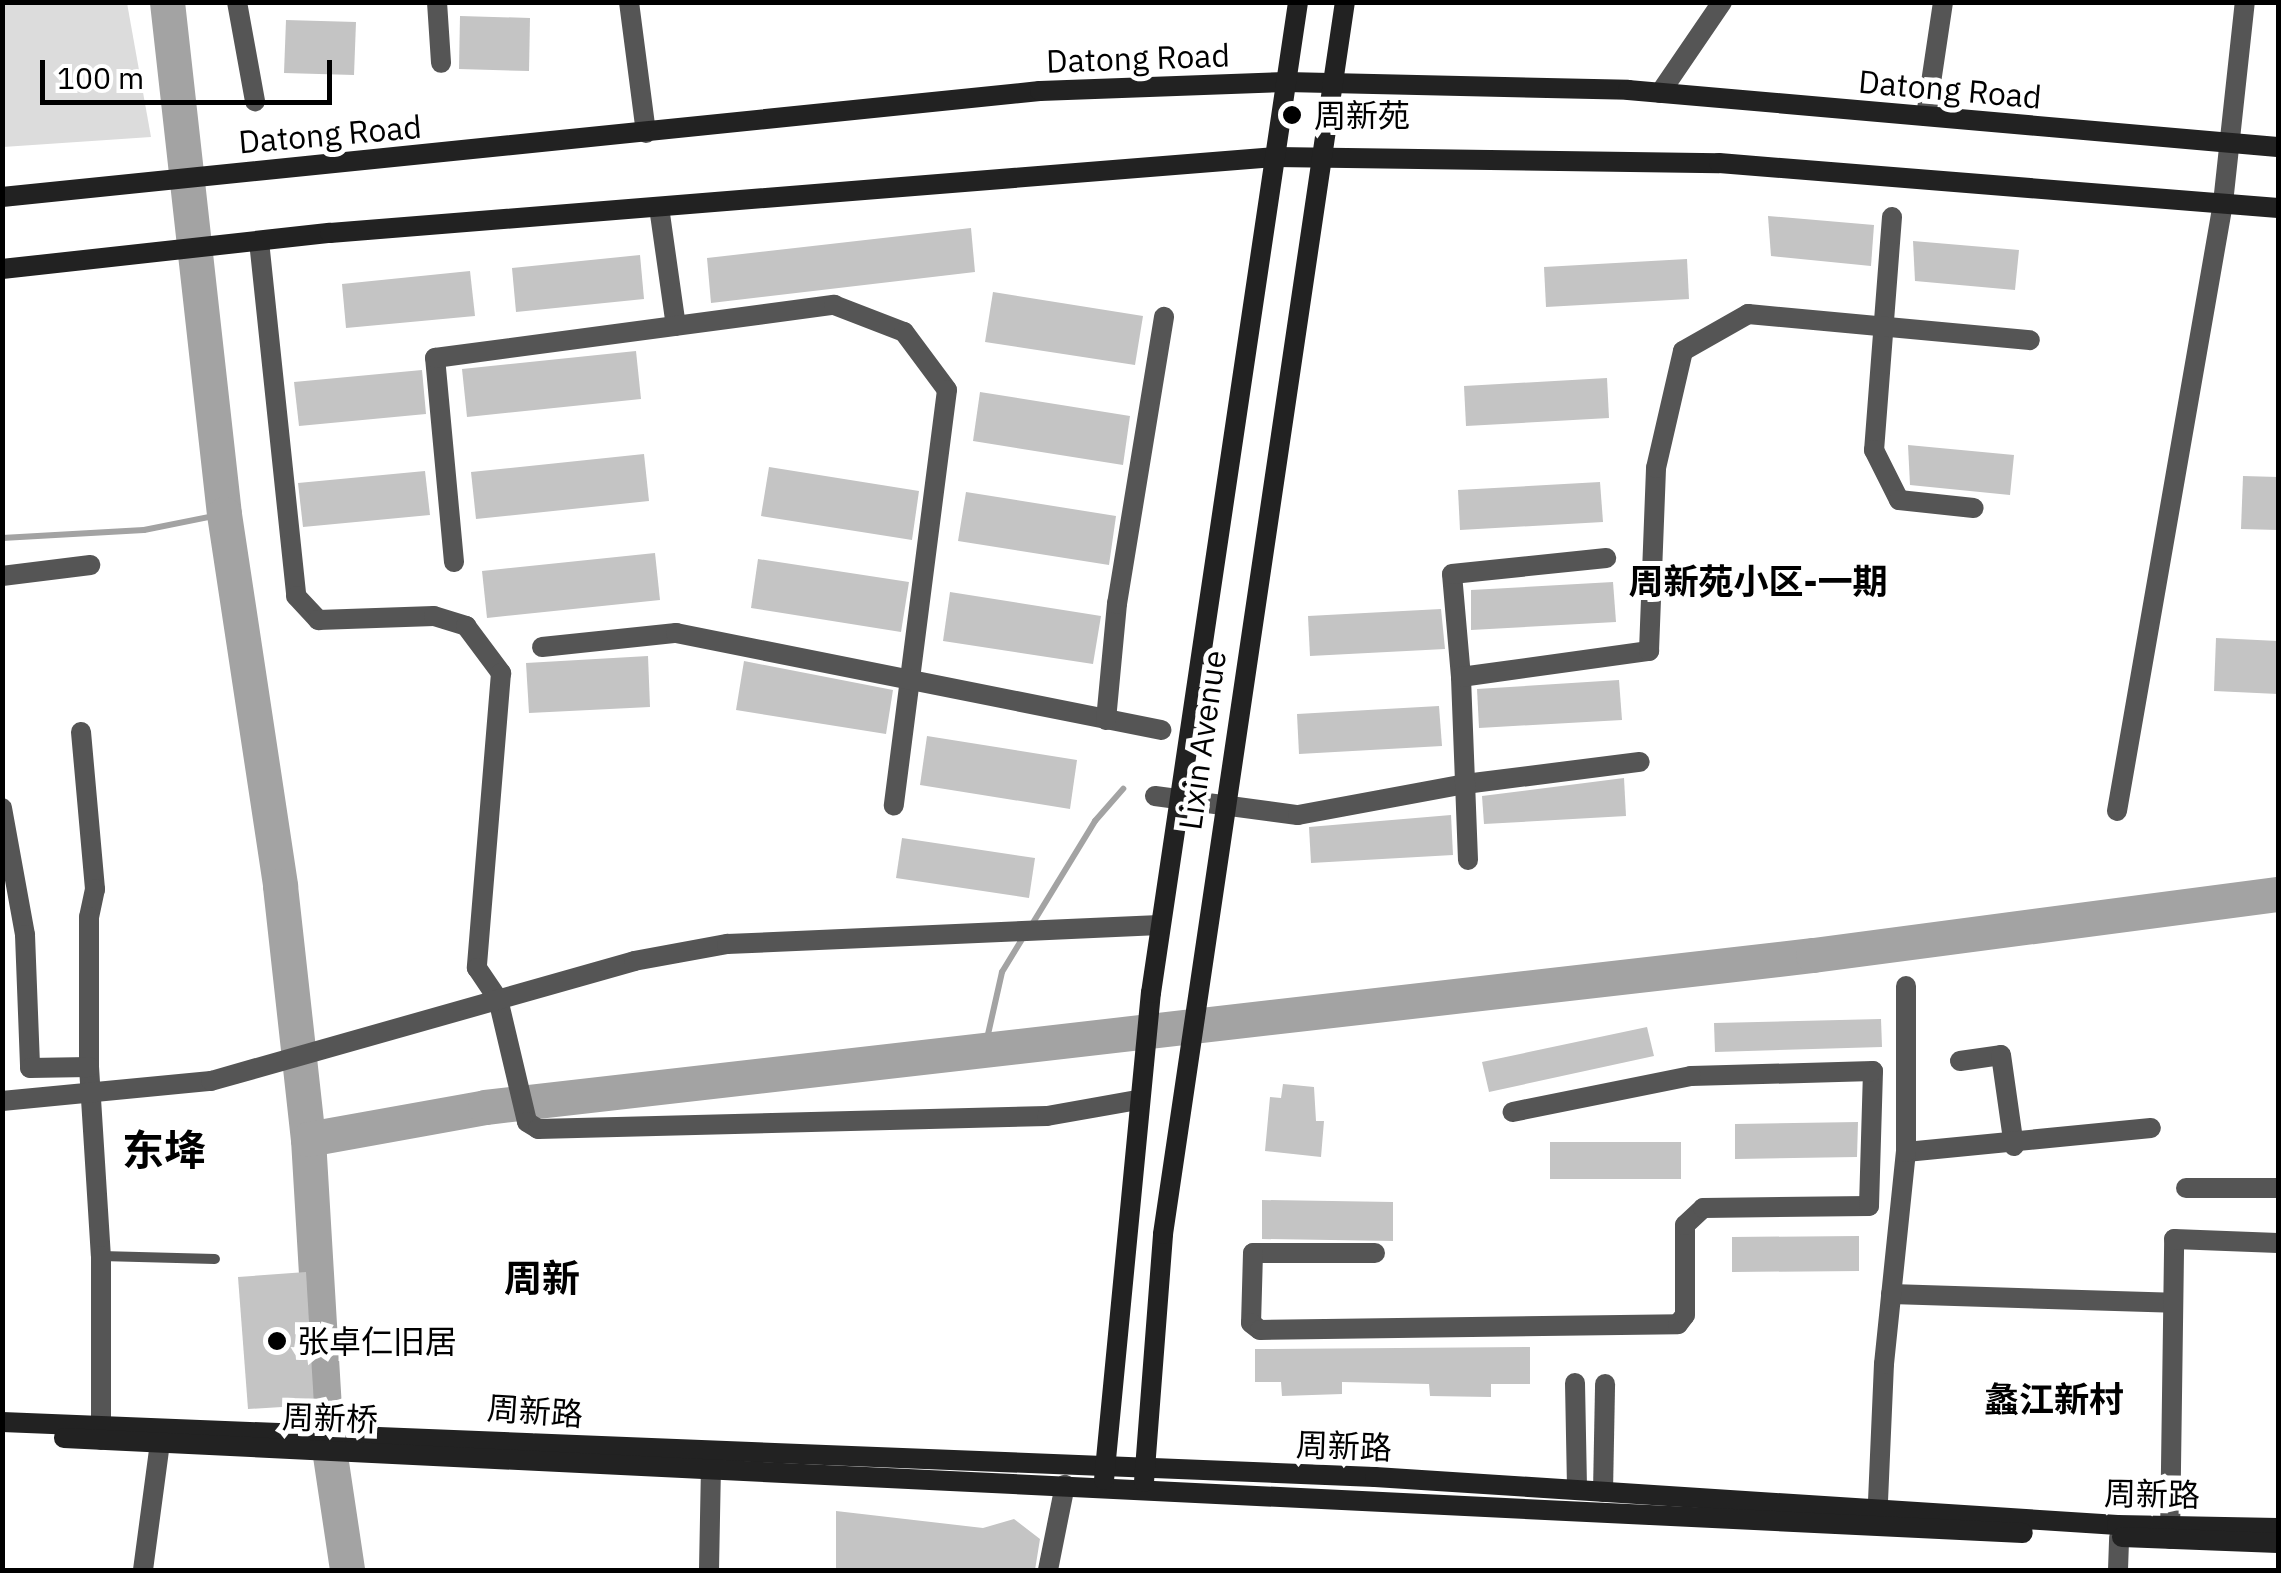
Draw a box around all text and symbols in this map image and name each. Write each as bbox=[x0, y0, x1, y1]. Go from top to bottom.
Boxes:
street label: Datong Road bbox=[1045, 36, 1231, 80]
scale bar bbox=[45, 40, 338, 102]
text: 100 m bbox=[57, 58, 144, 97]
street label: Datong Road bbox=[1857, 62, 2043, 116]
place label: 周新苑 bbox=[1314, 96, 1410, 134]
marker: 周新苑 bbox=[1279, 102, 1305, 128]
street label: Datong Road bbox=[237, 107, 423, 161]
district label: 周新苑小区-一期 bbox=[1628, 560, 1888, 602]
street label: Lixin Avenue bbox=[1170, 648, 1234, 832]
district label: 东鿍 bbox=[122, 1125, 206, 1175]
district label: 周新 bbox=[504, 1255, 580, 1301]
place label: 张卓仁旧居 bbox=[297, 1322, 457, 1360]
marker: 张卓仁旧居 bbox=[266, 1330, 288, 1352]
district label: 蠡江新村 bbox=[1984, 1378, 2124, 1420]
street label: 周新路 bbox=[486, 1388, 584, 1434]
street label: 周新桥 bbox=[281, 1397, 379, 1439]
street label: 周新路 bbox=[1295, 1425, 1393, 1467]
street label: 周新路 bbox=[2104, 1474, 2200, 1514]

